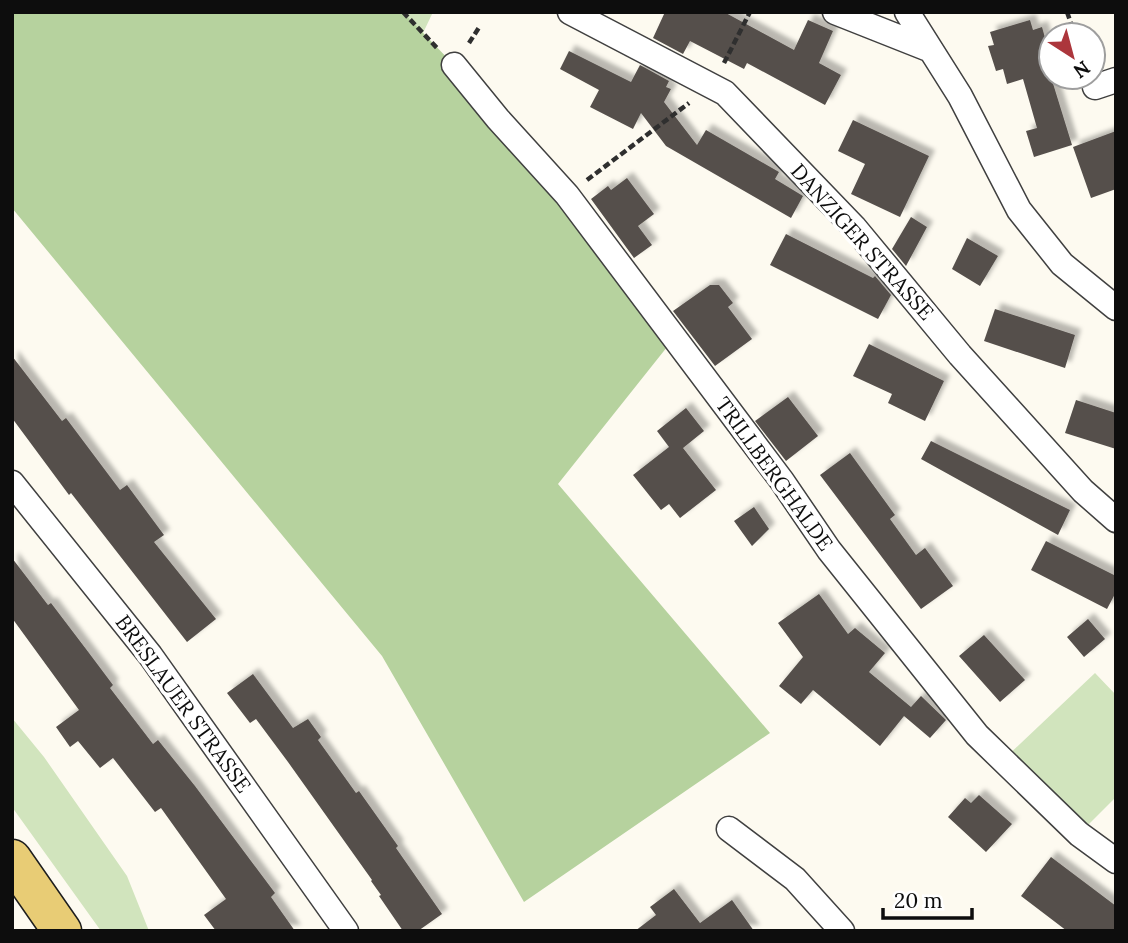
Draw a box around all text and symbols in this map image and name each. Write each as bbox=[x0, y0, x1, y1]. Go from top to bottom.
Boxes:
north arrow bbox=[1037, 21, 1107, 91]
text: N bbox=[1069, 56, 1095, 84]
street label: DANZIGER STRASSE bbox=[785, 158, 940, 326]
street label: TRILLBERGHALDE bbox=[710, 392, 839, 556]
street label: BRESLAUER STRASSE bbox=[110, 609, 257, 798]
scale bar bbox=[883, 876, 972, 920]
text: 20 m bbox=[894, 887, 943, 914]

